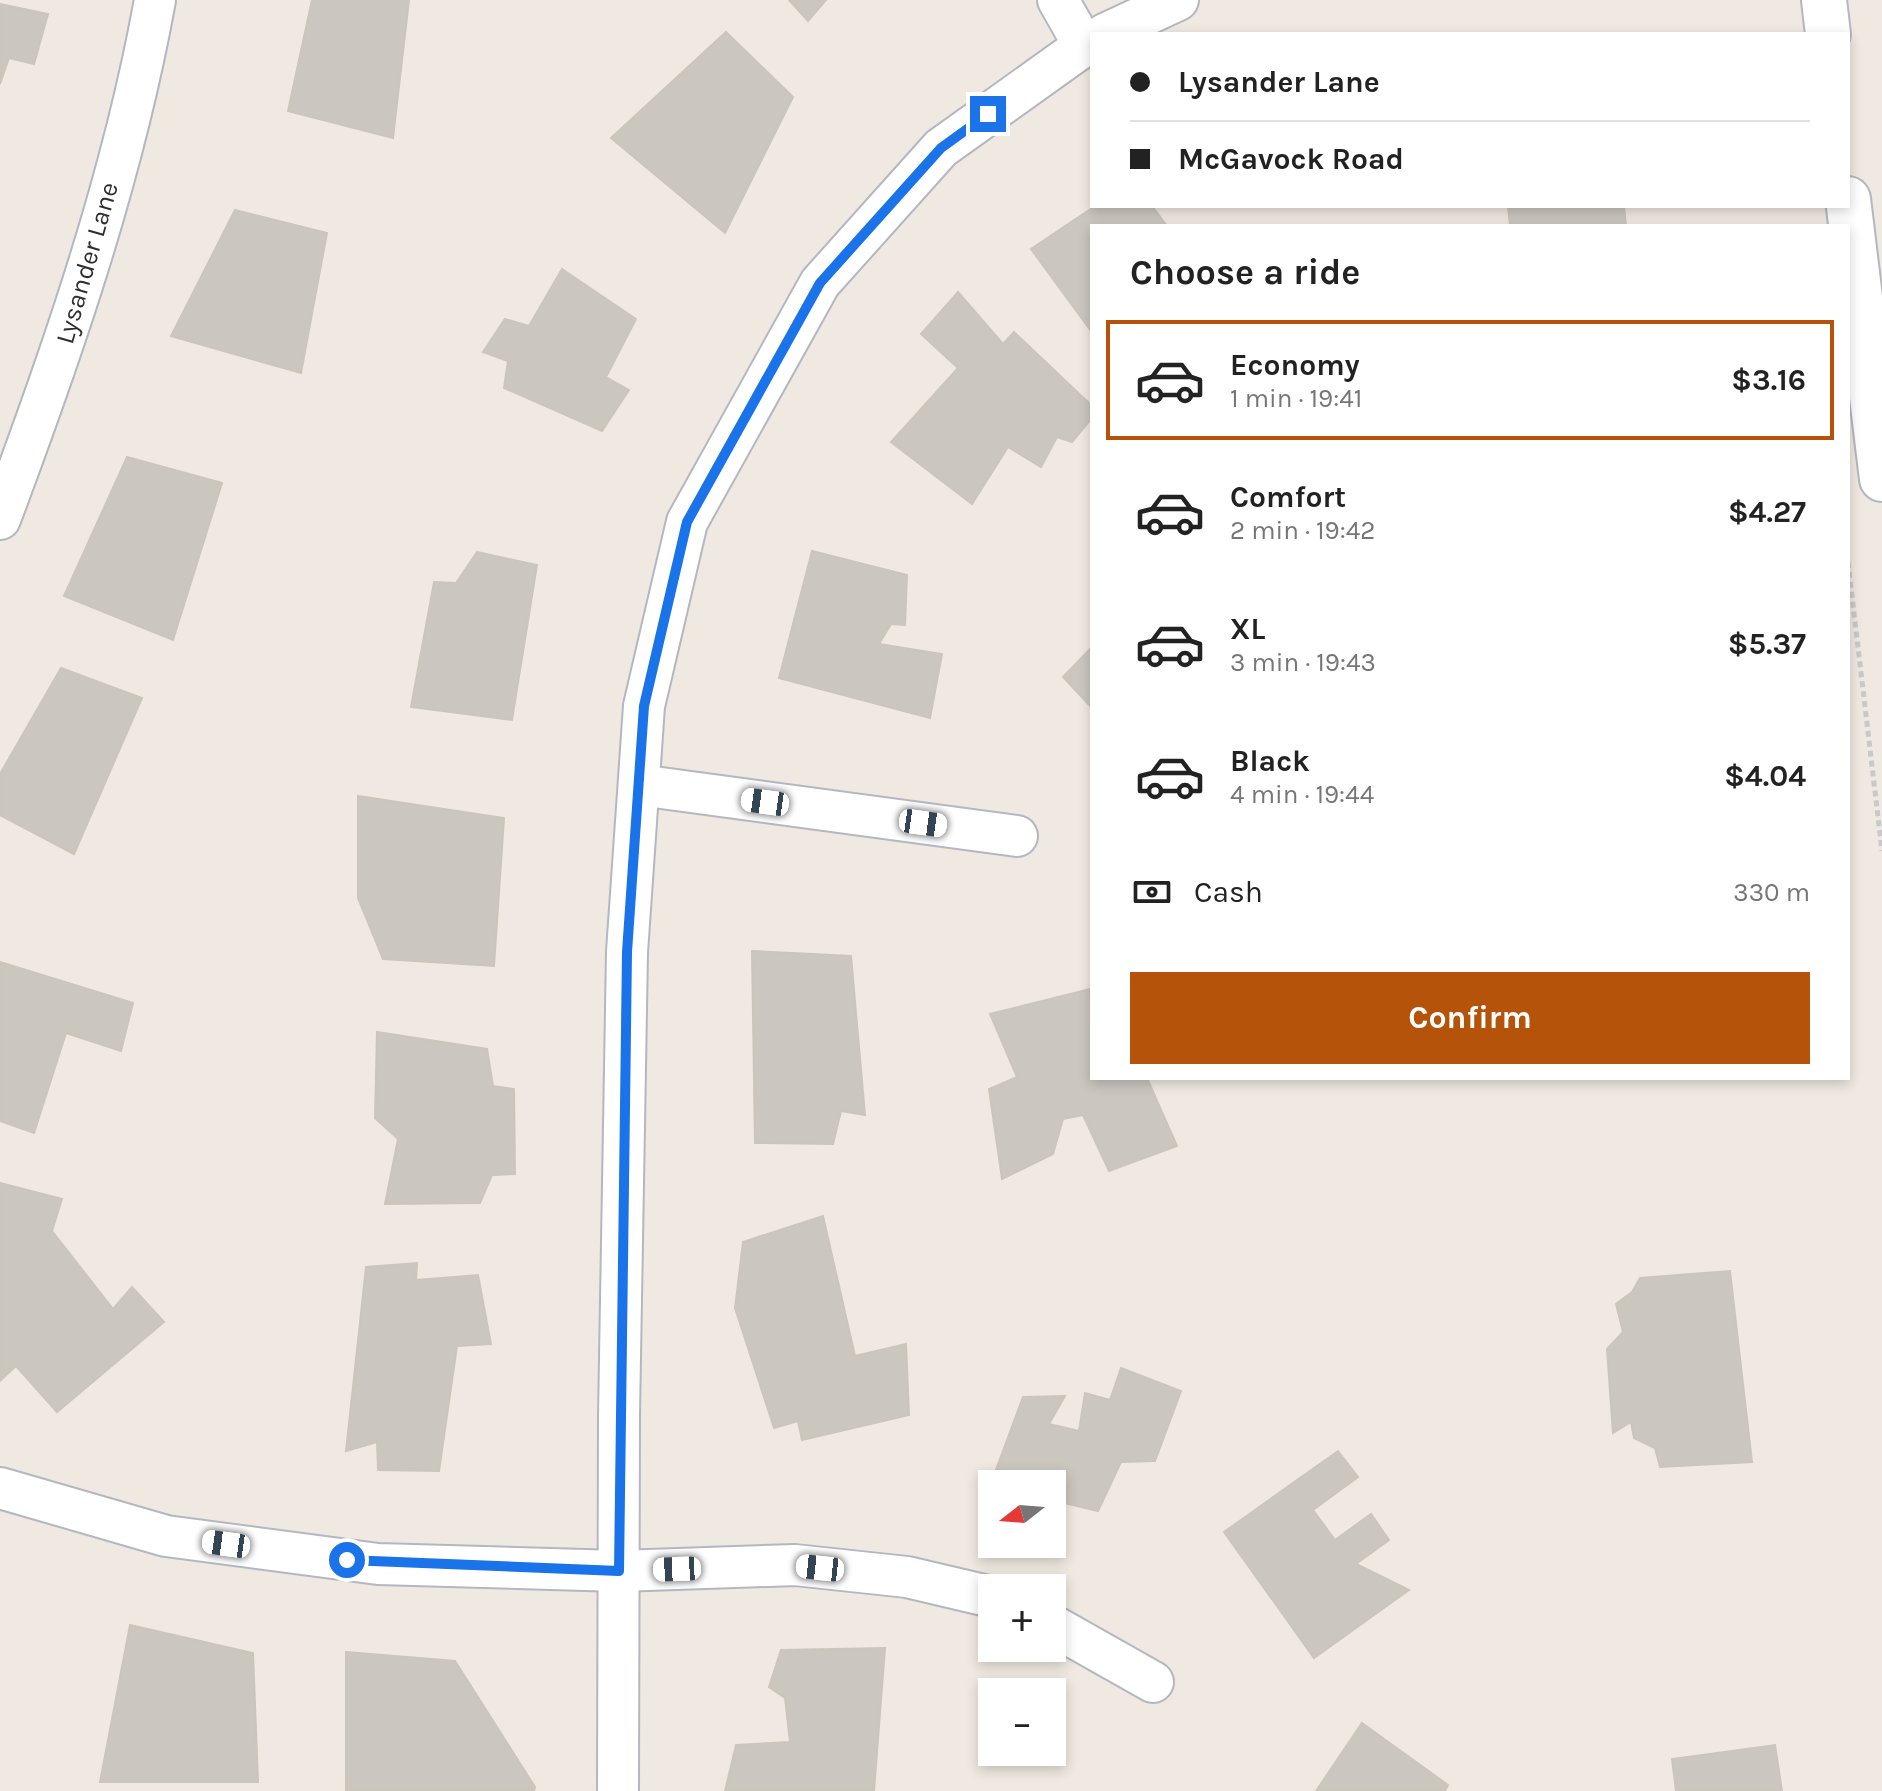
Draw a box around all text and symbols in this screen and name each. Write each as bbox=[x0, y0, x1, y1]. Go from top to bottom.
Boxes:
text: Lysander Lane bbox=[1178, 64, 1380, 100]
route end bbox=[970, 96, 1006, 132]
text: McGavock Road bbox=[1178, 141, 1404, 177]
street label: Lysander Lane bbox=[49, 178, 125, 348]
text: Choose a ride bbox=[1130, 251, 1360, 293]
icon: car bbox=[1134, 344, 1206, 416]
text: Economy bbox=[1230, 347, 1360, 383]
text: $3.16 bbox=[1731, 362, 1806, 398]
text: 1 min · 19:41 bbox=[1230, 383, 1362, 414]
icon: car bbox=[1134, 476, 1206, 548]
text: Comfort bbox=[1230, 479, 1346, 515]
text: $4.27 bbox=[1728, 494, 1806, 530]
text: 2 min · 19:42 bbox=[1230, 515, 1375, 546]
icon: car bbox=[1134, 608, 1206, 680]
text: XL bbox=[1230, 611, 1265, 647]
text: $5.37 bbox=[1728, 626, 1806, 662]
text: 3 min · 19:43 bbox=[1230, 647, 1376, 678]
icon: car bbox=[1134, 740, 1206, 812]
text: Black bbox=[1230, 743, 1310, 779]
text: $4.04 bbox=[1724, 758, 1806, 794]
text: 4 min · 19:44 bbox=[1230, 779, 1374, 810]
car bbox=[740, 787, 790, 817]
car bbox=[898, 808, 948, 838]
icon: cash bbox=[1130, 870, 1174, 914]
text: Cash bbox=[1194, 874, 1263, 910]
text: 330 m bbox=[1733, 877, 1810, 908]
button: Confirm bbox=[1130, 972, 1810, 1064]
north arrow bbox=[978, 1470, 1066, 1558]
map controls bbox=[978, 1470, 1066, 1766]
car bbox=[201, 1529, 251, 1559]
route start bbox=[329, 1542, 365, 1578]
car bbox=[795, 1554, 845, 1582]
car bbox=[653, 1556, 701, 1582]
button: + bbox=[978, 1574, 1066, 1662]
button: − bbox=[978, 1678, 1066, 1766]

